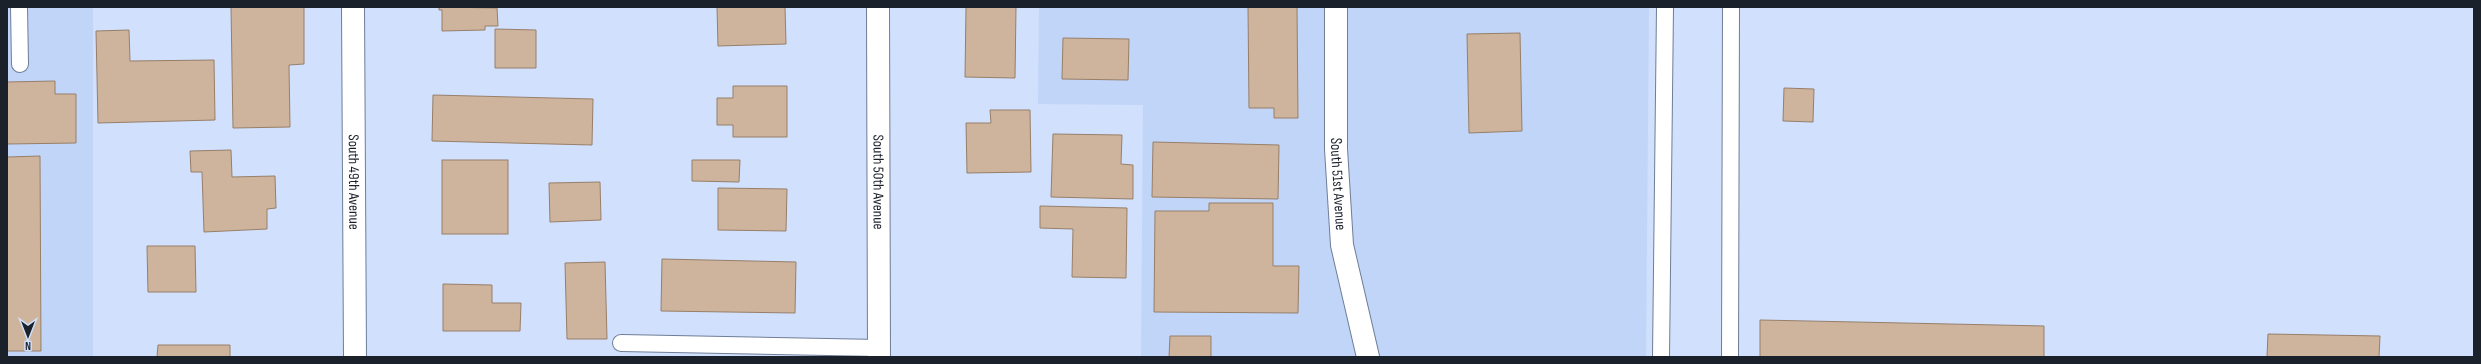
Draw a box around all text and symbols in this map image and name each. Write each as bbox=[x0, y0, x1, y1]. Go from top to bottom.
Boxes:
street label: South 49th Avenue bbox=[344, 134, 364, 230]
street label: South 50th Avenue bbox=[869, 134, 888, 230]
street label: South 51st Avenue bbox=[1327, 138, 1351, 231]
north arrow bbox=[8, 316, 48, 356]
text: N bbox=[25, 339, 31, 352]

